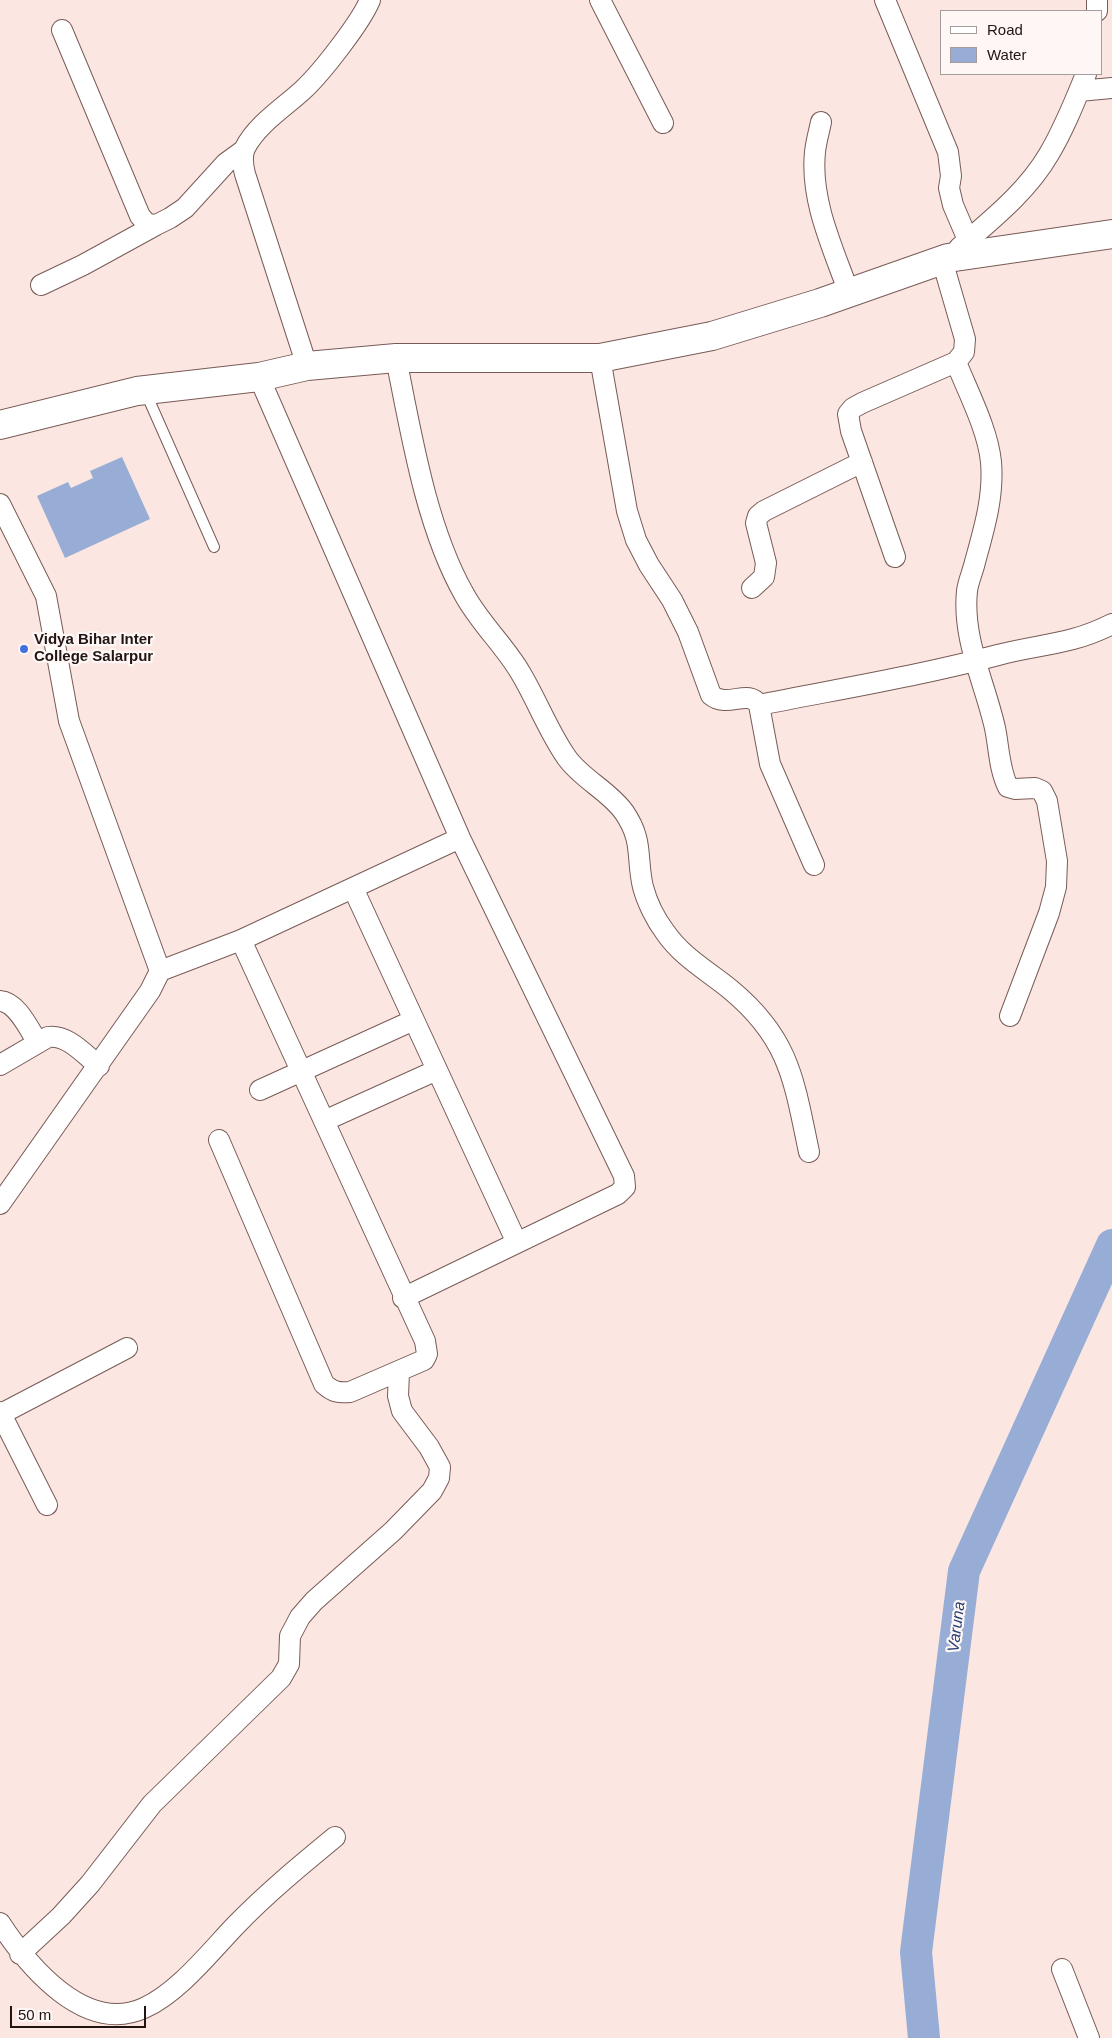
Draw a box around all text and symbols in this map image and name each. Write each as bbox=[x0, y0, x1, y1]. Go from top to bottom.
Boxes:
legend bbox=[940, 10, 1102, 75]
text: Road bbox=[987, 21, 1023, 38]
text: Water bbox=[987, 46, 1026, 63]
place label: Vidya Bihar Inter College Salarpur bbox=[34, 631, 153, 666]
marker: Vidya Bihar Inter College Salarpur bbox=[18, 643, 30, 655]
water label: Varuna bbox=[944, 1601, 970, 1653]
scale bar bbox=[12, 1996, 149, 2028]
text: 50 m bbox=[18, 2006, 51, 2023]

